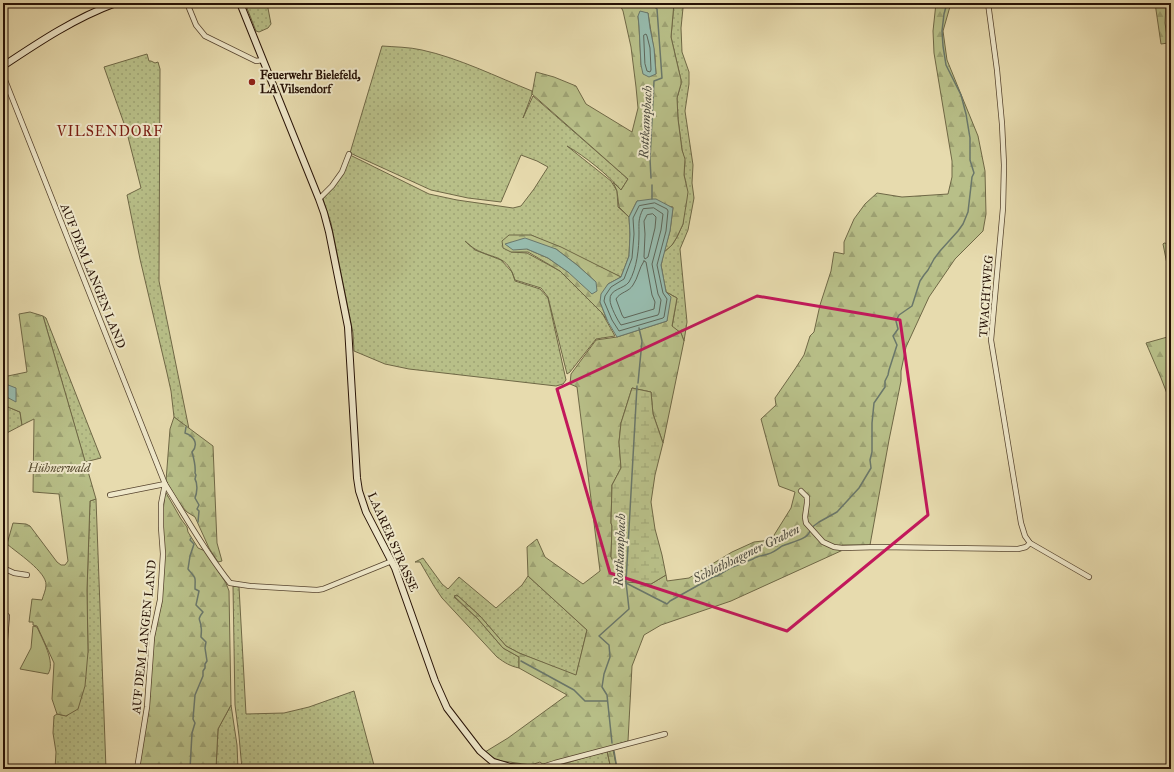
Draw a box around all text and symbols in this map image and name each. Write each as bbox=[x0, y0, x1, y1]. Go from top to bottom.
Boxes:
place label: Feuerwehr Bielefeld, LA Vilsendorf bbox=[260, 68, 361, 96]
marker: Feuerwehr Bielefeld, LA Vilsendorf bbox=[247, 77, 257, 87]
water label: Rottkampbach bbox=[636, 85, 656, 160]
district label: VILSENDORF bbox=[56, 123, 163, 140]
street label: AUF DEM LANGEN LAND bbox=[57, 201, 128, 350]
street label: TWACHTWEG bbox=[976, 254, 996, 338]
park label: Hühnerwald bbox=[27, 461, 91, 475]
street label: LAARER STRASSE bbox=[365, 490, 421, 594]
water label: Rottkampbach bbox=[611, 513, 629, 588]
water label: Schlothhagener Graben bbox=[690, 521, 803, 587]
street label: AUF DEM LANGEN LAND bbox=[129, 559, 159, 716]

